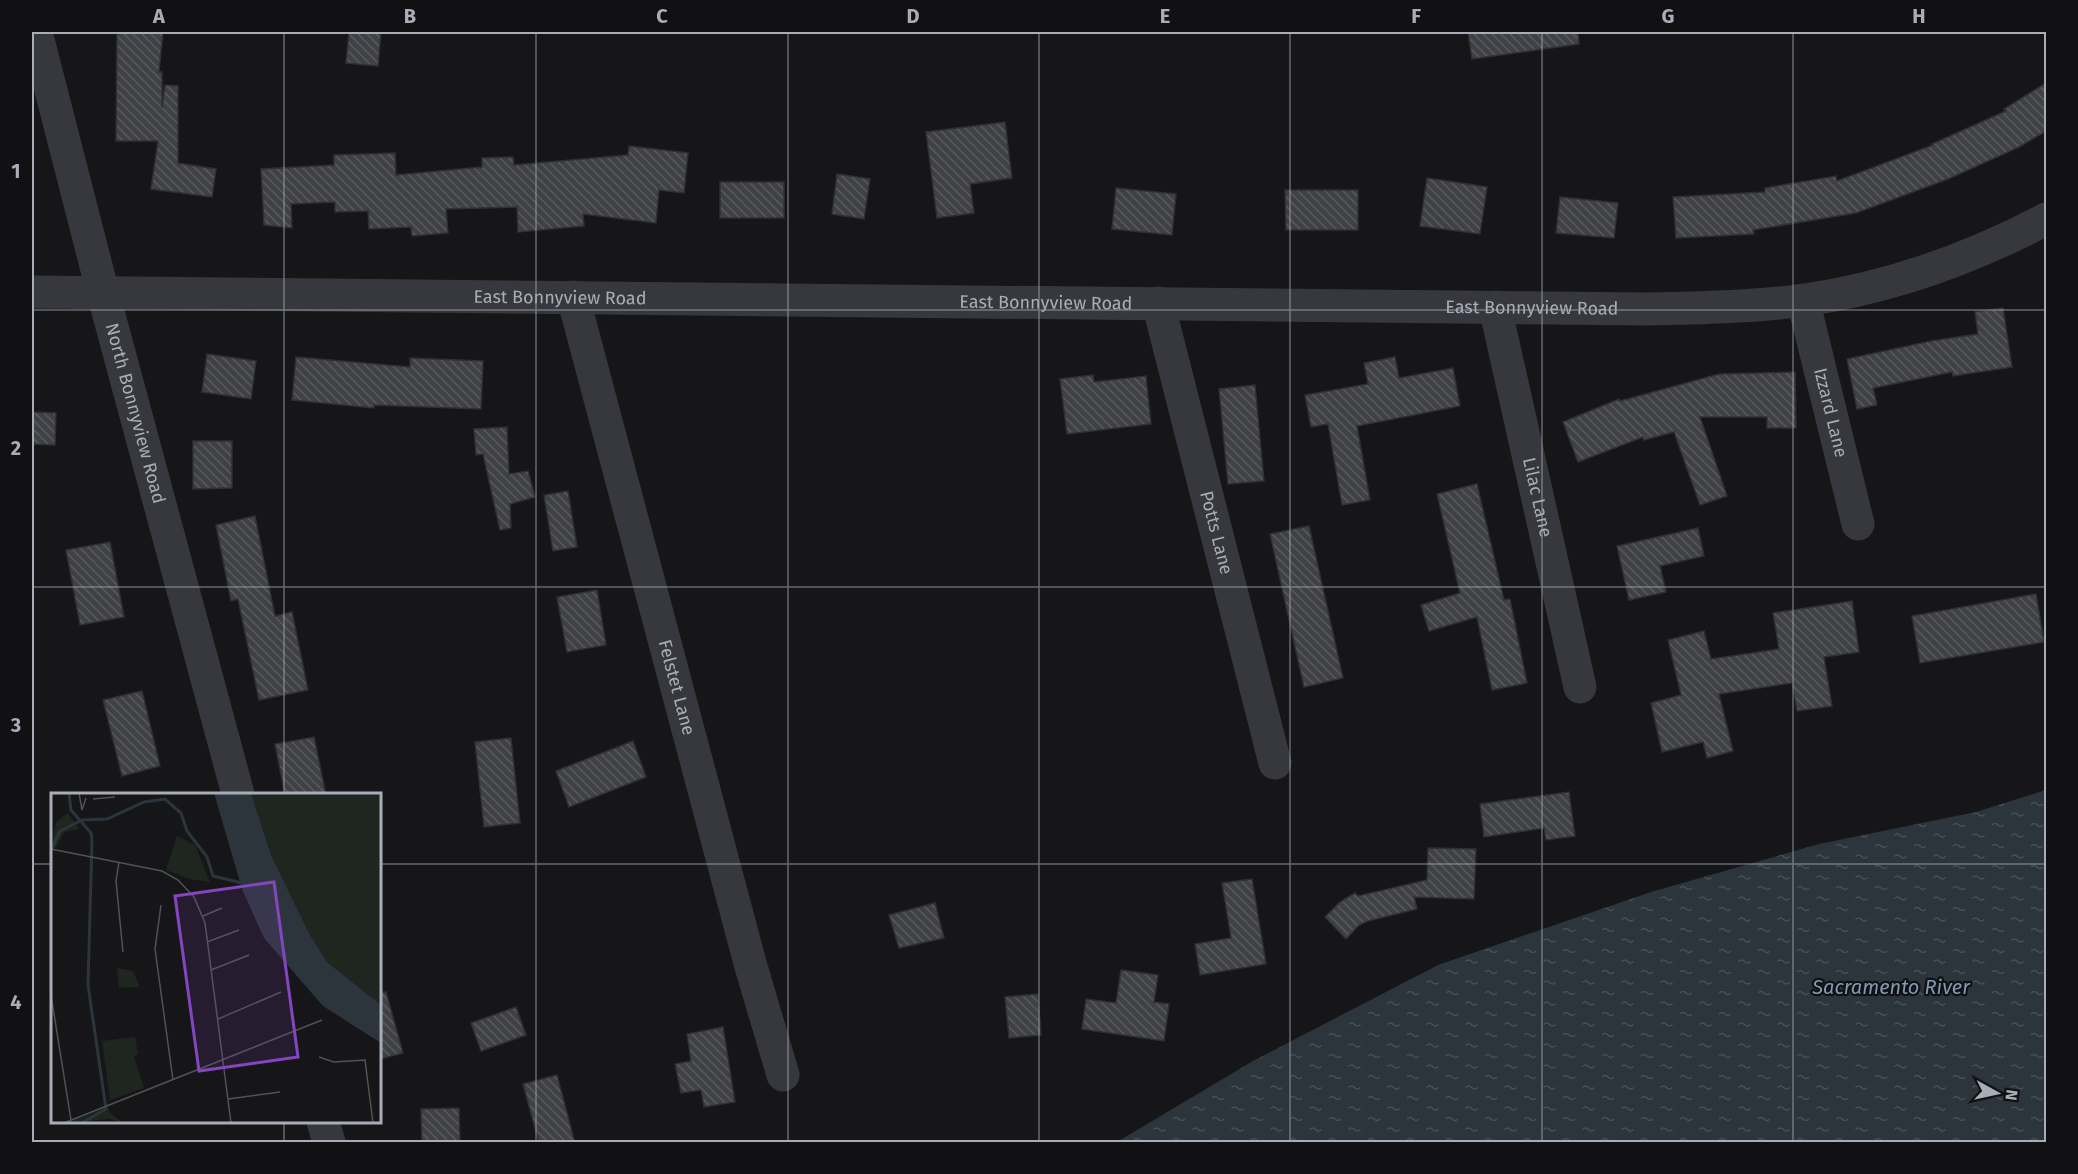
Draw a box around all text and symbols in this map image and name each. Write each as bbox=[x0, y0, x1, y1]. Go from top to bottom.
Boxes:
text: A bbox=[152, 4, 166, 28]
text: B bbox=[404, 4, 416, 28]
text: C bbox=[656, 4, 668, 28]
text: D bbox=[906, 4, 920, 28]
text: E bbox=[1160, 4, 1170, 28]
text: F bbox=[1411, 4, 1421, 28]
text: G bbox=[1662, 4, 1674, 28]
text: H bbox=[1912, 4, 1926, 28]
text: 1 bbox=[11, 159, 21, 183]
street label: East Bonnyview Road bbox=[473, 286, 647, 309]
street label: East Bonnyview Road bbox=[959, 291, 1133, 315]
street label: East Bonnyview Road bbox=[1445, 296, 1619, 320]
street label: North Bonnyview Road bbox=[101, 321, 170, 506]
street label: Izzard Lane bbox=[1809, 366, 1852, 460]
text: 2 bbox=[11, 436, 21, 460]
street label: Lilac Lane bbox=[1518, 455, 1557, 539]
street label: Potts Lane bbox=[1195, 488, 1238, 577]
street label: Felstet Lane bbox=[654, 637, 700, 738]
text: 3 bbox=[10, 713, 21, 737]
inset map bbox=[51, 793, 381, 1123]
water label: Sacramento River bbox=[1811, 975, 1971, 999]
text: 4 bbox=[10, 990, 22, 1014]
north arrow bbox=[1967, 1063, 2027, 1123]
text: N bbox=[2001, 1088, 2022, 1102]

